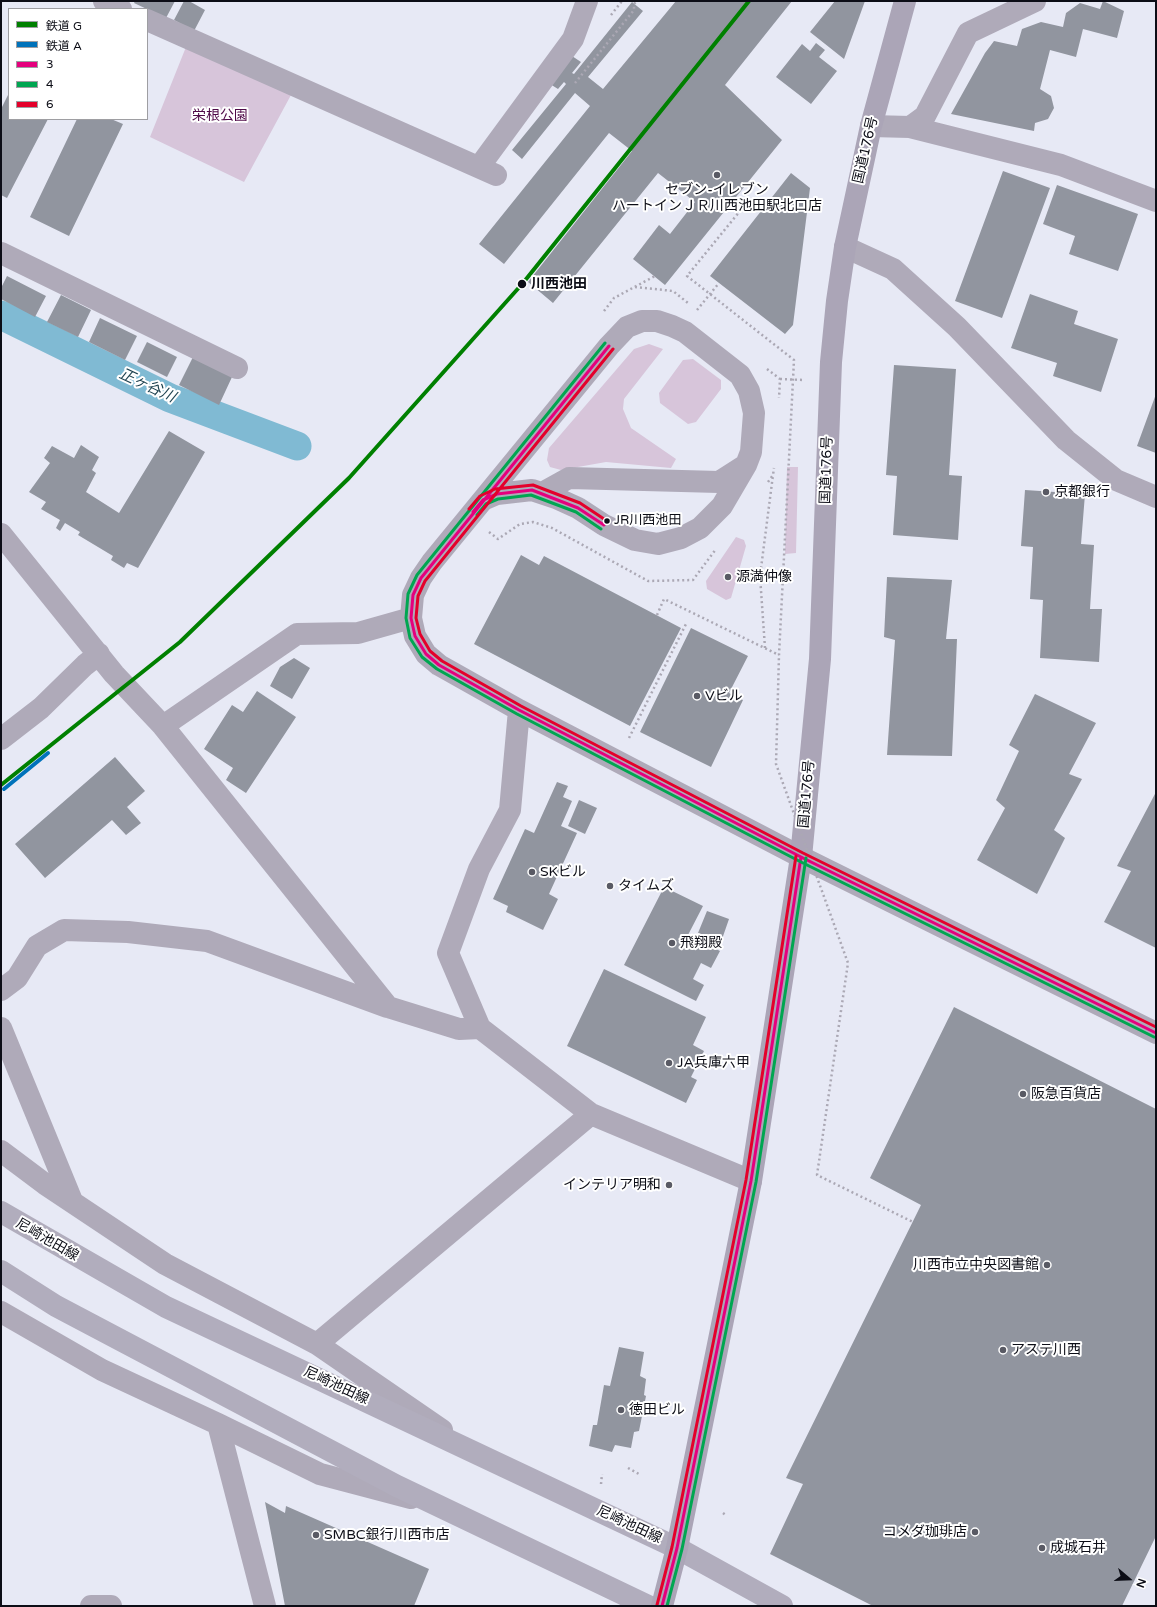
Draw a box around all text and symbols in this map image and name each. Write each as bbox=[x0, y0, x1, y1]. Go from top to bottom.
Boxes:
legend bbox=[8, 8, 148, 120]
text: 鉄道 G bbox=[46, 19, 82, 33]
text: 鉄道 A bbox=[46, 39, 82, 53]
text: 3 bbox=[46, 57, 54, 71]
text: 4 bbox=[46, 77, 54, 91]
text: 6 bbox=[46, 97, 54, 111]
park label: 栄根公園 bbox=[192, 108, 248, 124]
street label: 国道176号 bbox=[850, 115, 882, 185]
marker: セブン-イレブン ハートインＪＲ川西池田駅北口店 bbox=[712, 170, 722, 180]
place label: セブン-イレブン ハートインＪＲ川西池田駅北口店 bbox=[612, 182, 822, 214]
place label: 川西池田 bbox=[531, 276, 587, 292]
marker: 川西池田 bbox=[516, 278, 528, 290]
water label: 正ヶ谷川 bbox=[116, 365, 178, 407]
street label: 国道176号 bbox=[817, 436, 837, 504]
place label: 京都銀行 bbox=[1054, 484, 1110, 500]
marker: 京都銀行 bbox=[1041, 487, 1051, 497]
place label: JR川西池田 bbox=[614, 513, 681, 529]
marker: JR川西池田 bbox=[602, 516, 612, 526]
place label: 源満仲像 bbox=[736, 569, 792, 585]
marker: 源満仲像 bbox=[723, 572, 733, 582]
place label: Vビル bbox=[705, 688, 743, 704]
marker: Vビル bbox=[692, 691, 702, 701]
street label: 国道176号 bbox=[796, 759, 818, 829]
place label: SKビル bbox=[540, 864, 586, 880]
marker: SKビル bbox=[527, 867, 537, 877]
place label: タイムズ bbox=[618, 878, 674, 894]
marker: タイムズ bbox=[605, 881, 615, 891]
place label: 飛翔殿 bbox=[680, 935, 722, 951]
marker: 飛翔殿 bbox=[667, 938, 677, 948]
place label: JA兵庫六甲 bbox=[677, 1055, 750, 1071]
marker: JA兵庫六甲 bbox=[664, 1058, 674, 1068]
place label: 阪急百貨店 bbox=[1031, 1086, 1101, 1102]
marker: 阪急百貨店 bbox=[1018, 1089, 1028, 1099]
place label: インテリア明和 bbox=[563, 1177, 661, 1193]
marker: インテリア明和 bbox=[664, 1180, 674, 1190]
street label: 尼崎池田線 bbox=[12, 1215, 82, 1265]
place label: 川西市立中央図書館 bbox=[913, 1257, 1039, 1273]
marker: 川西市立中央図書館 bbox=[1042, 1260, 1052, 1270]
place label: アステ川西 bbox=[1011, 1342, 1081, 1358]
marker: アステ川西 bbox=[998, 1345, 1008, 1355]
street label: 尼崎池田線 bbox=[301, 1364, 371, 1408]
place label: 徳田ビル bbox=[629, 1402, 685, 1418]
marker: 徳田ビル bbox=[616, 1405, 626, 1415]
street label: 尼崎池田線 bbox=[594, 1503, 664, 1547]
place label: コメダ珈琲店 bbox=[883, 1524, 967, 1540]
place label: SMBC銀行川西市店 bbox=[324, 1527, 450, 1543]
marker: コメダ珈琲店 bbox=[970, 1527, 980, 1537]
marker: SMBC銀行川西市店 bbox=[311, 1530, 321, 1540]
place label: 成城石井 bbox=[1050, 1540, 1106, 1556]
marker: 成城石井 bbox=[1037, 1543, 1047, 1553]
north arrow bbox=[1109, 1559, 1149, 1599]
text: N bbox=[1133, 1577, 1148, 1589]

